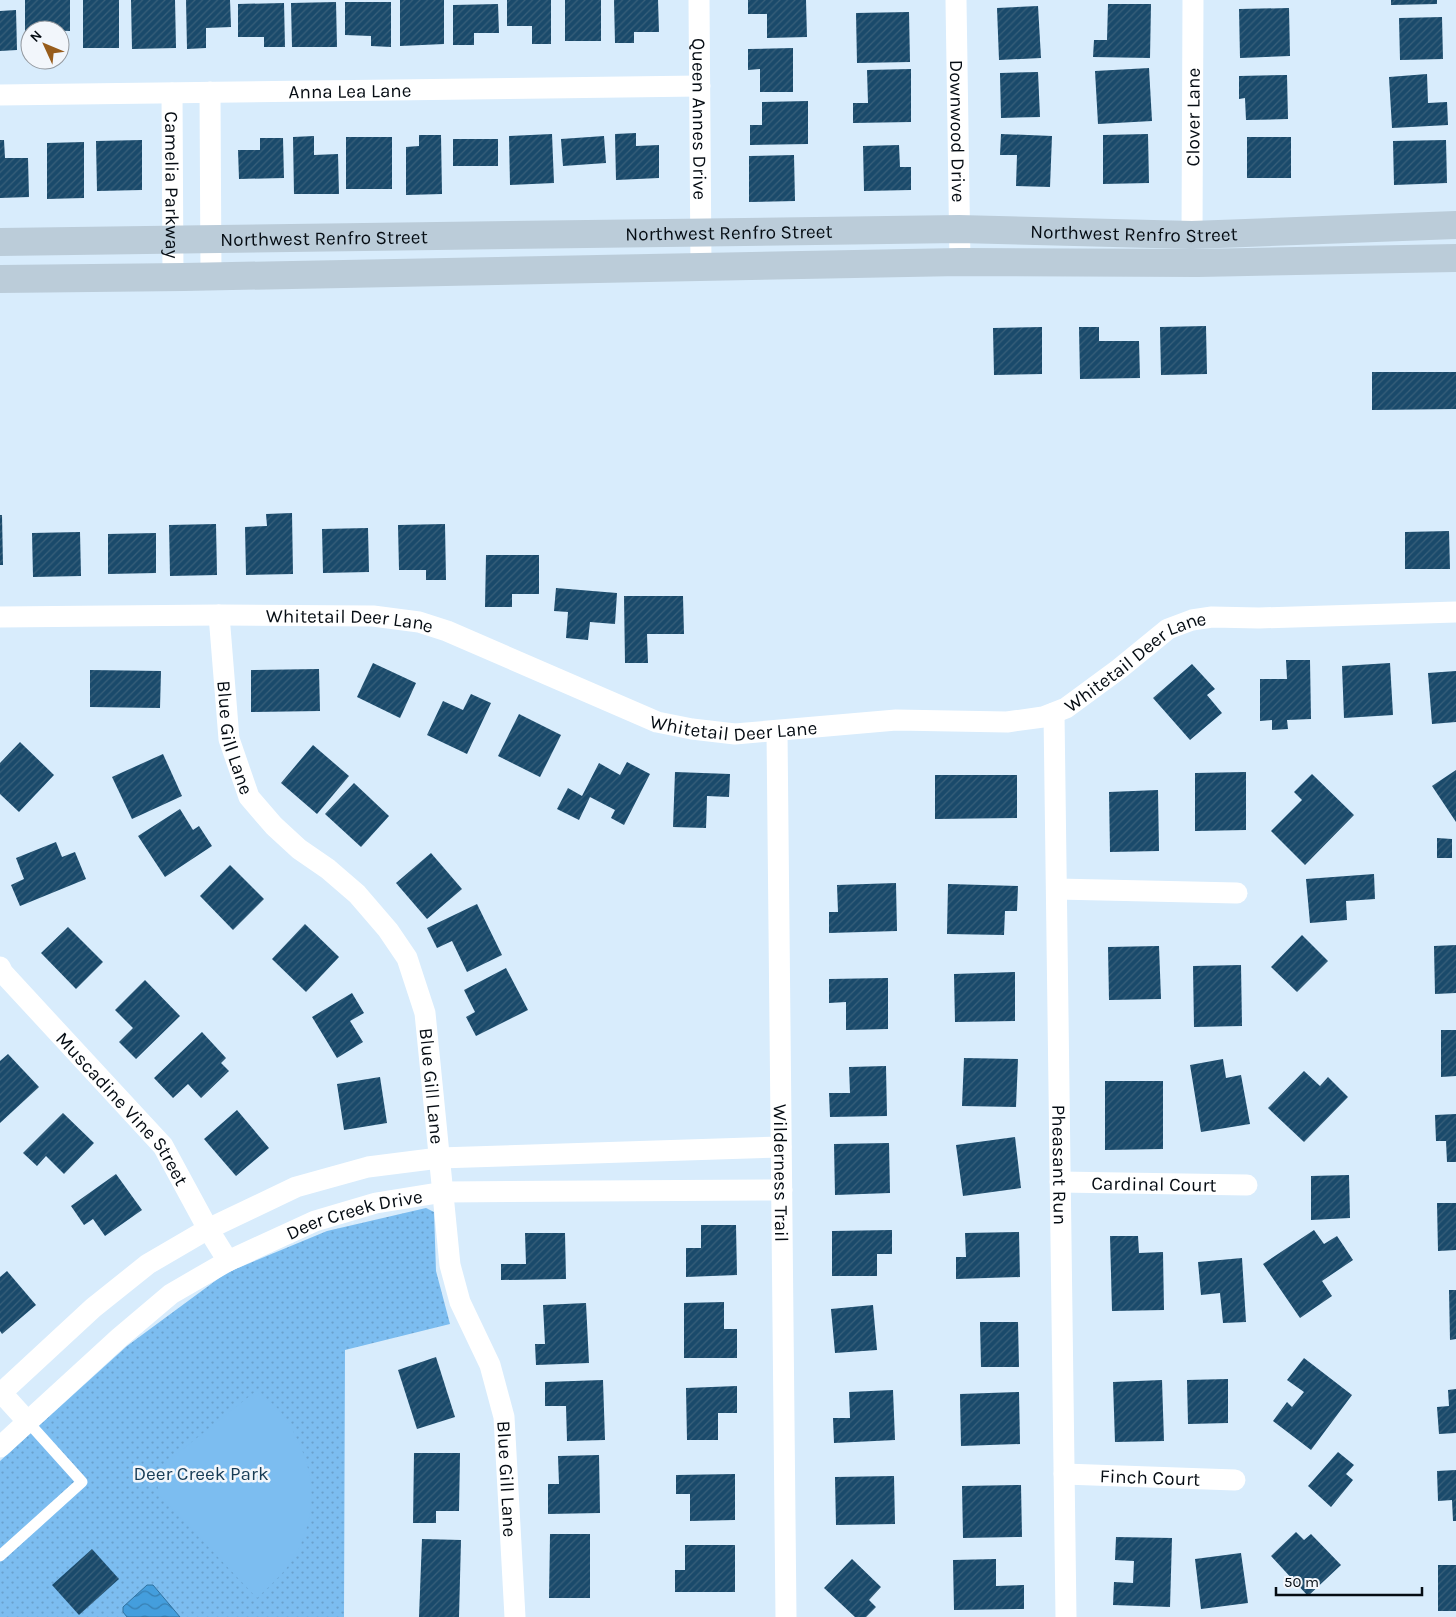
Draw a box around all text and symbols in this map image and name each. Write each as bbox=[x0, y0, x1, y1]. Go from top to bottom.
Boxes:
north arrow bbox=[20, 20, 70, 70]
text: N bbox=[26, 27, 46, 46]
street label: Queen Annes Drive bbox=[687, 38, 710, 200]
street label: Downwood Drive bbox=[945, 59, 969, 203]
street label: Clover Lane bbox=[1182, 68, 1205, 166]
street label: Anna Lea Lane bbox=[288, 80, 412, 103]
street label: Camelia Parkway bbox=[160, 111, 183, 259]
street label: Northwest Renfro Street bbox=[625, 221, 833, 246]
street label: Northwest Renfro Street bbox=[1030, 221, 1238, 247]
street label: Northwest Renfro Street bbox=[220, 226, 428, 251]
street label: Whitetail Deer Lane bbox=[266, 605, 436, 638]
street label: Whitetail Deer Lane bbox=[1061, 608, 1208, 717]
street label: Blue Gill Lane bbox=[212, 680, 257, 798]
street label: Whitetail Deer Lane bbox=[648, 711, 818, 746]
street label: Blue Gill Lane bbox=[415, 1027, 448, 1145]
street label: Muscadine Vine Street bbox=[51, 1028, 192, 1190]
street label: Wilderness Trail bbox=[769, 1104, 792, 1242]
street label: Pheasant Run bbox=[1047, 1105, 1071, 1225]
street label: Cardinal Court bbox=[1091, 1173, 1217, 1197]
street label: Deer Creek Drive bbox=[283, 1186, 424, 1245]
street label: Blue Gill Lane bbox=[492, 1420, 521, 1538]
park label: Deer Creek Park bbox=[133, 1463, 269, 1485]
street label: Finch Court bbox=[1099, 1465, 1201, 1491]
scale bar bbox=[1276, 1564, 1422, 1596]
text: 50 m bbox=[1284, 1573, 1319, 1591]

